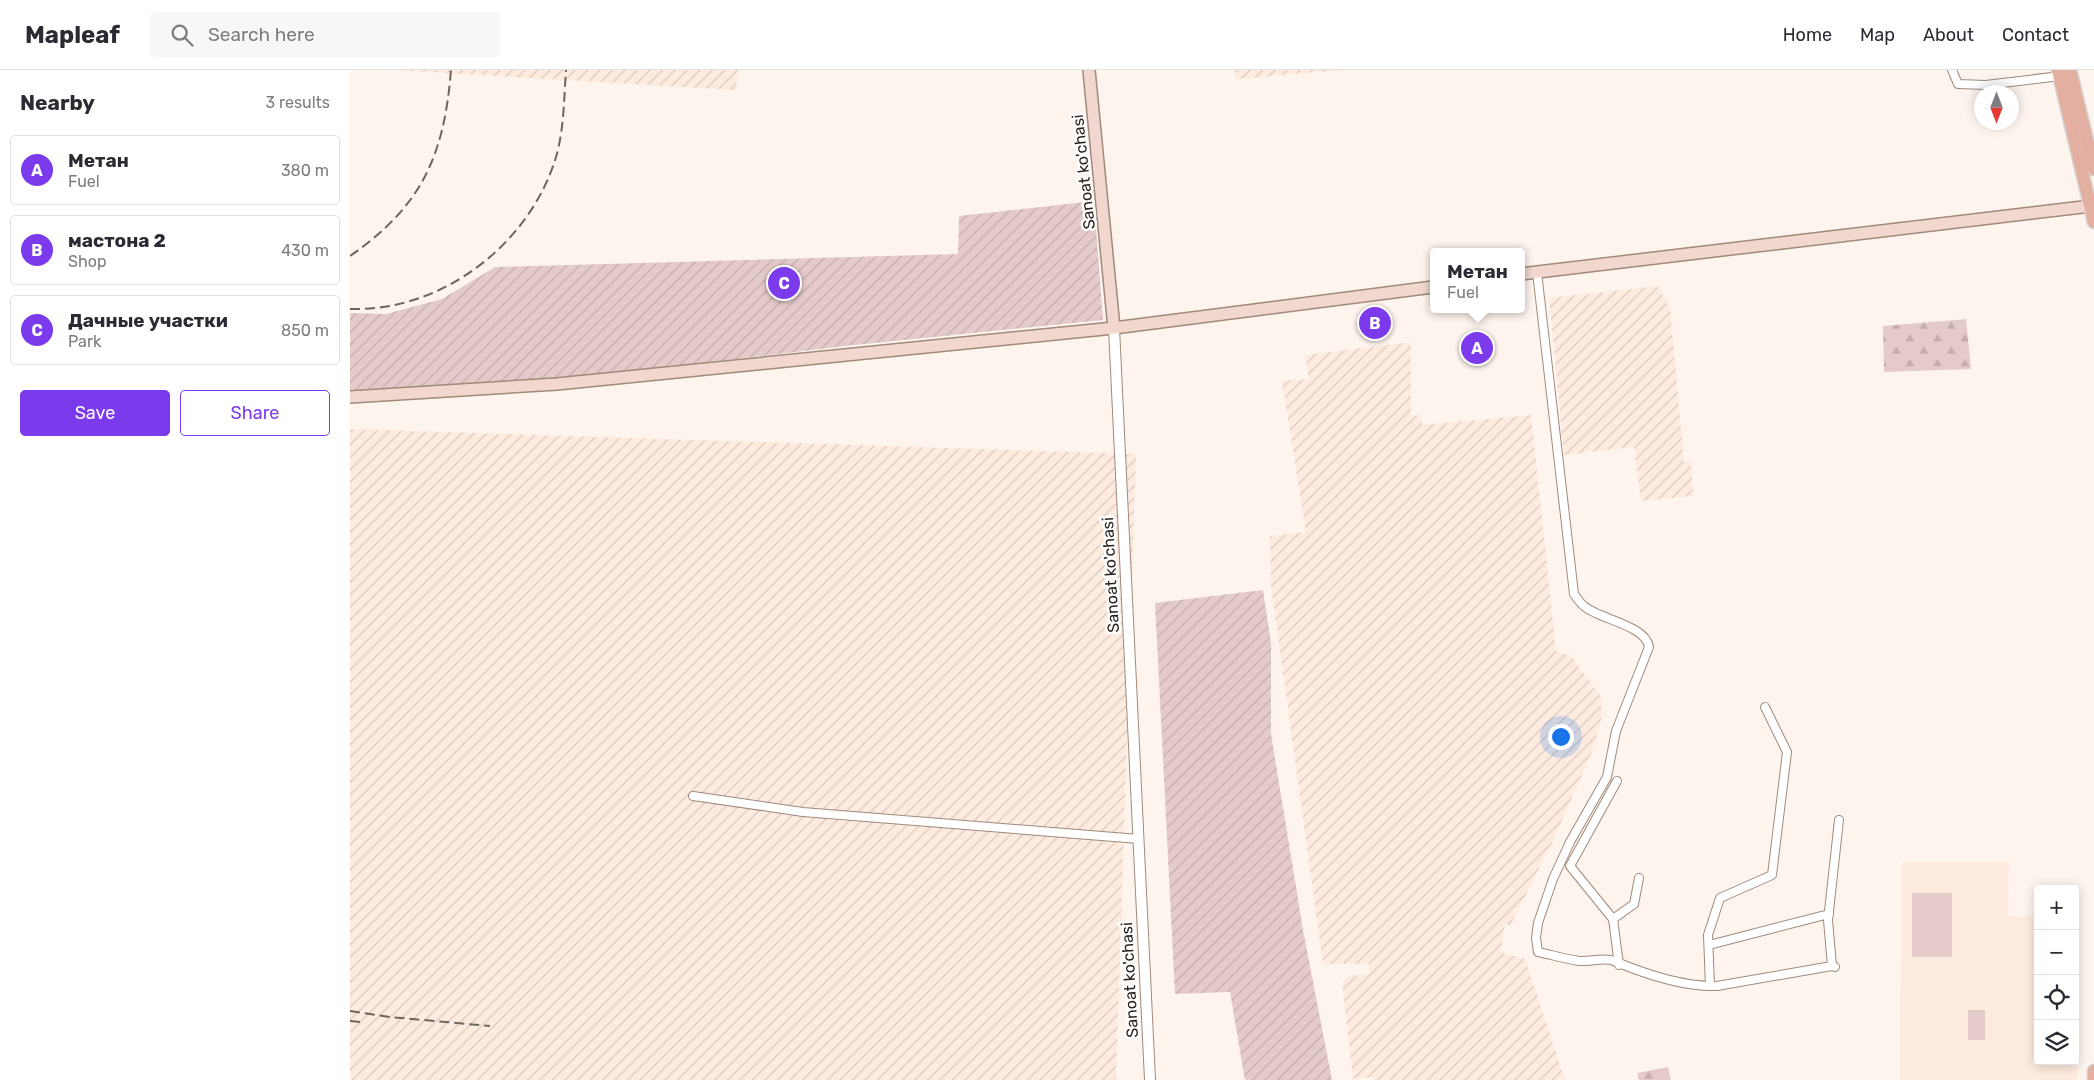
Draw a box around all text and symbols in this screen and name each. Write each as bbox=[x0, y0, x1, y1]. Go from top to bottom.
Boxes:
search box bbox=[150, 12, 500, 57]
text: Mapleaf bbox=[25, 21, 120, 49]
icon: search bbox=[168, 21, 196, 49]
text: Search here bbox=[208, 23, 315, 46]
text: Home bbox=[1783, 24, 1832, 46]
text: Map bbox=[1860, 24, 1895, 46]
text: About bbox=[1923, 24, 1974, 46]
text: Contact bbox=[2002, 24, 2069, 46]
north arrow bbox=[1974, 85, 2019, 130]
text: Nearby bbox=[20, 90, 95, 115]
text: 3 results bbox=[265, 93, 330, 112]
street label: Sanoat ko'chasi bbox=[1068, 113, 1099, 230]
text: Метан bbox=[68, 149, 129, 172]
text: A bbox=[31, 161, 43, 180]
text: 380 m bbox=[281, 161, 329, 180]
text: Fuel bbox=[68, 172, 100, 191]
text: мастона 2 bbox=[68, 229, 166, 252]
text: B bbox=[31, 241, 43, 260]
text: 430 m bbox=[281, 241, 329, 260]
popup bbox=[1430, 248, 1525, 313]
text: Shop bbox=[68, 252, 106, 271]
text: Метан bbox=[1447, 260, 1508, 283]
pin: C bbox=[768, 264, 800, 302]
text: Fuel bbox=[1447, 283, 1479, 302]
pin: B bbox=[1359, 304, 1391, 342]
text: Дачные участки bbox=[68, 309, 228, 332]
text: C bbox=[31, 321, 43, 340]
text: 850 m bbox=[281, 321, 329, 340]
pin: A bbox=[1461, 329, 1493, 367]
text: Park bbox=[68, 332, 101, 351]
button: Save bbox=[20, 390, 170, 436]
button: Share bbox=[180, 390, 330, 436]
street label: Sanoat ko'chasi bbox=[1098, 517, 1123, 633]
your location bbox=[1548, 724, 1574, 750]
map controls bbox=[2034, 885, 2079, 1065]
button: + bbox=[2034, 885, 2079, 930]
street label: Sanoat ko'chasi bbox=[1117, 922, 1142, 1038]
button: − bbox=[2034, 930, 2079, 975]
button: locate bbox=[2034, 975, 2079, 1020]
button: layers bbox=[2034, 1020, 2079, 1065]

